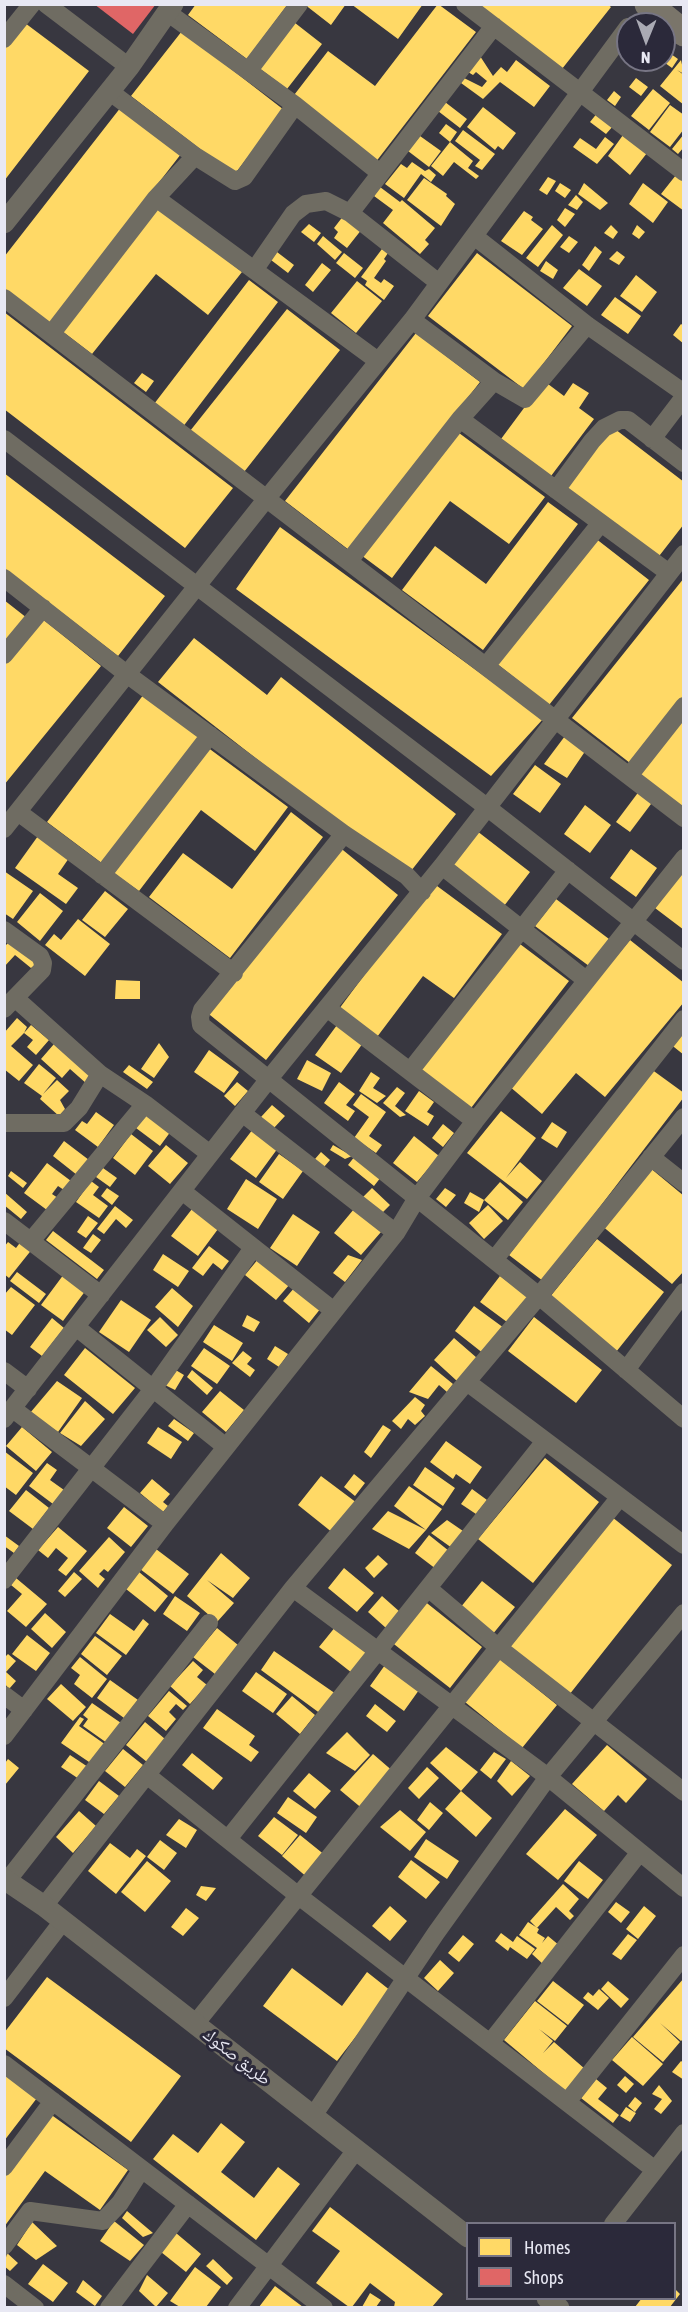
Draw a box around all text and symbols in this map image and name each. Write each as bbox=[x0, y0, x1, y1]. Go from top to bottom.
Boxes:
north arrow bbox=[616, 12, 676, 72]
text: N bbox=[641, 49, 651, 67]
street label: طريق صكوك bbox=[199, 2024, 275, 2090]
legend bbox=[466, 2222, 676, 2300]
text: Homes bbox=[524, 2237, 570, 2258]
text: Shops bbox=[524, 2267, 564, 2288]

